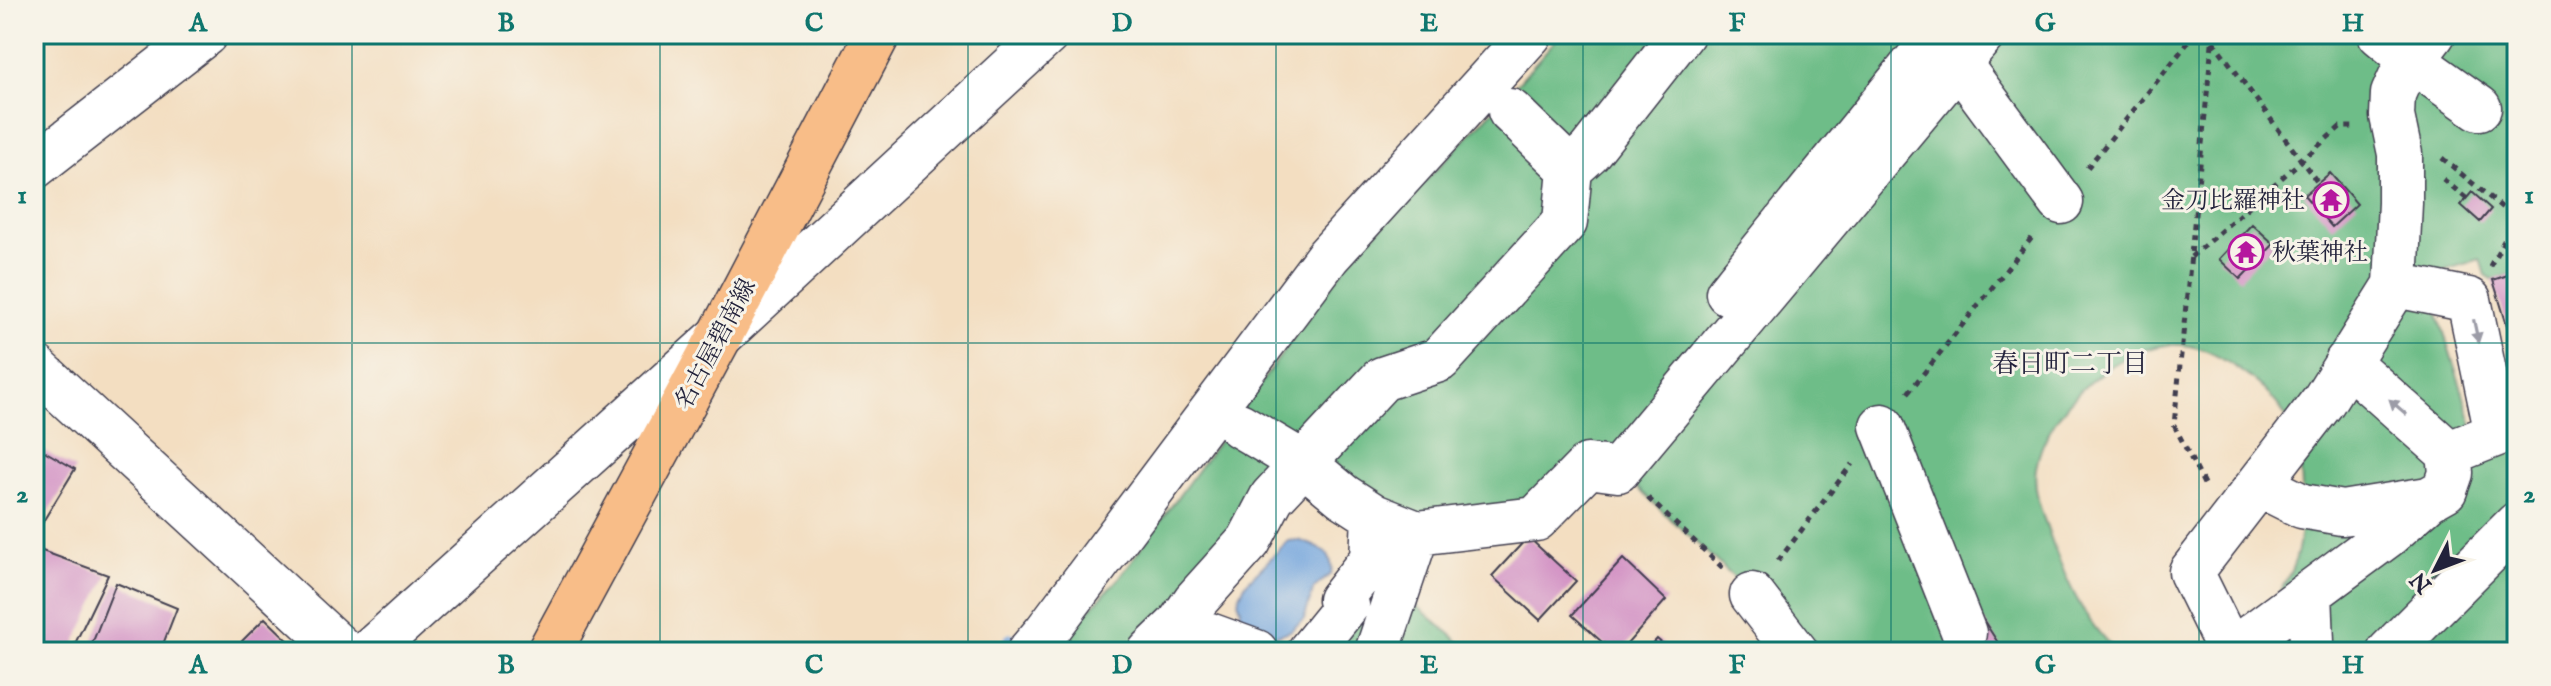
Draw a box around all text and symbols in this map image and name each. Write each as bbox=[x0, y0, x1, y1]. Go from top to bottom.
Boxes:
text: A bbox=[188, 7, 208, 40]
text: B bbox=[497, 7, 515, 40]
text: C bbox=[805, 7, 824, 40]
text: D bbox=[1112, 7, 1133, 40]
text: E bbox=[1420, 7, 1438, 40]
text: F bbox=[1729, 7, 1746, 40]
text: G bbox=[2035, 7, 2056, 40]
text: H bbox=[2342, 7, 2364, 40]
text: 1 bbox=[17, 179, 27, 212]
text: 1 bbox=[2524, 179, 2534, 212]
temple icon: 金刀比羅神社 bbox=[2312, 181, 2350, 219]
place label: 金刀比羅神社 bbox=[2161, 186, 2305, 217]
temple icon: 秋葉神社 bbox=[2227, 233, 2265, 271]
place label: 秋葉神社 bbox=[2272, 238, 2368, 269]
street label: 名古屋碧南線 bbox=[669, 274, 764, 416]
one-way arrow bbox=[2470, 319, 2482, 344]
district label: 春日町二丁目 bbox=[1992, 348, 2148, 381]
one-way arrow bbox=[2388, 399, 2407, 417]
text: 2 bbox=[16, 478, 28, 511]
text: 2 bbox=[2523, 478, 2535, 511]
north arrow bbox=[2395, 530, 2475, 610]
text: N bbox=[2405, 566, 2439, 599]
text: A bbox=[188, 649, 208, 682]
text: B bbox=[497, 649, 515, 682]
text: C bbox=[805, 649, 824, 682]
text: D bbox=[1112, 649, 1133, 682]
text: E bbox=[1420, 649, 1438, 682]
text: F bbox=[1729, 649, 1746, 682]
text: G bbox=[2035, 649, 2056, 682]
text: H bbox=[2342, 649, 2364, 682]

